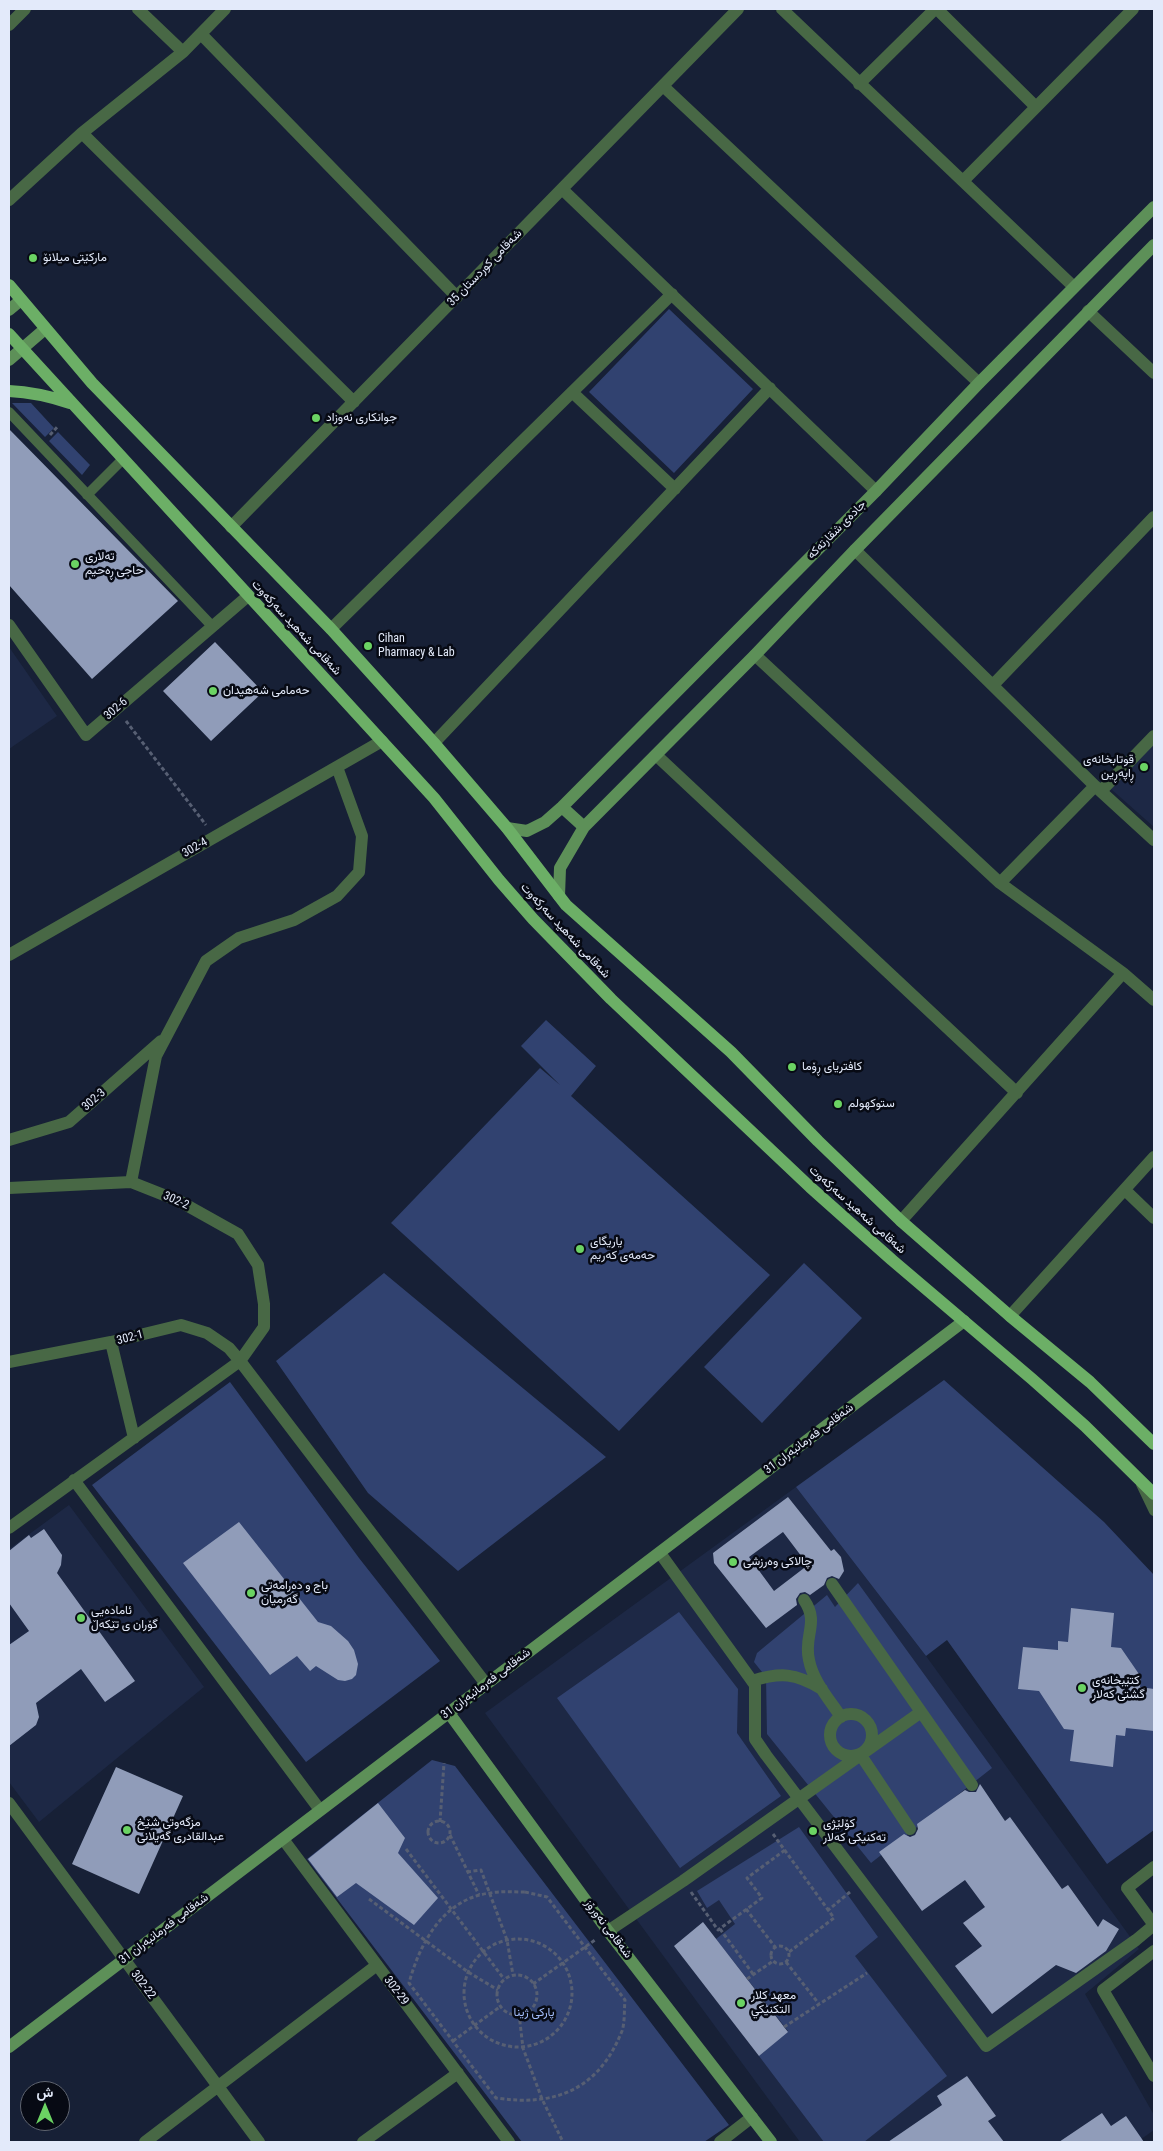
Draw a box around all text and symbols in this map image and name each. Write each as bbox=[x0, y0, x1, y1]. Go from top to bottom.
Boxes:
street label: شەقامی کوردستان 35 bbox=[445, 227, 525, 309]
place label: مارکێتی میلانۆ bbox=[43, 251, 107, 265]
marker: مارکێتی میلانۆ bbox=[27, 252, 39, 264]
place label: جوانکاری نەوزاد bbox=[326, 411, 397, 425]
marker: جوانکاری نەوزاد bbox=[310, 412, 322, 424]
street label: جادەی شقارتەکە bbox=[805, 498, 869, 562]
place label: تەلاری حاجی ڕەحیم bbox=[85, 550, 144, 578]
marker: تەلاری حاجی ڕەحیم bbox=[69, 558, 81, 570]
street label: شەقامی شەهید سەرکەوت bbox=[248, 577, 344, 679]
place label: Cihan Pharmacy & Lab bbox=[378, 632, 455, 660]
marker: Cihan Pharmacy & Lab bbox=[362, 640, 374, 652]
place label: حەمامی شەهیدان bbox=[223, 684, 310, 698]
marker: حەمامی شەهیدان bbox=[207, 685, 219, 697]
street label: 302-6 bbox=[101, 695, 131, 723]
place label: قوتابخانەی ڕاپەڕین bbox=[1083, 753, 1134, 781]
marker: قوتابخانەی ڕاپەڕین bbox=[1138, 761, 1150, 773]
street label: 302-4 bbox=[180, 835, 210, 861]
street label: شەقامی شەهید سەرکەوت bbox=[517, 880, 613, 982]
place label: کافتریای ڕۆما bbox=[802, 1060, 862, 1074]
marker: کافتریای ڕۆما bbox=[786, 1061, 798, 1073]
street label: 302-3 bbox=[79, 1086, 109, 1114]
place label: ستوكهولم bbox=[848, 1097, 895, 1111]
marker: ستوكهولم bbox=[832, 1098, 844, 1110]
street label: شەقامی شەهید سەرکەوت bbox=[806, 1163, 908, 1257]
street label: 302-2 bbox=[161, 1189, 191, 1213]
place label: یاریگای ‌حەمەی کەریم bbox=[590, 1235, 655, 1263]
marker: یاریگای ‌حەمەی کەریم bbox=[574, 1243, 586, 1255]
street label: 302-1 bbox=[115, 1328, 145, 1348]
street label: شەقامی فەرمانبەران 31 bbox=[761, 1401, 857, 1477]
place label: چالاکی وەرزشی bbox=[743, 1555, 812, 1569]
marker: چالاکی وەرزشی bbox=[727, 1556, 739, 1568]
place label: باج و دەرامەتی گەرمیان bbox=[261, 1579, 328, 1607]
marker: باج و دەرامەتی گەرمیان bbox=[245, 1587, 257, 1599]
place label: ئامادەیی گۆران ی تێکەڵ bbox=[91, 1604, 158, 1632]
marker: ئامادەیی گۆران ی تێکەڵ bbox=[75, 1612, 87, 1624]
street label: شەقامی فەرمانبەران 31 bbox=[438, 1646, 534, 1722]
place label: کتێبخانەی گشتی کەلار bbox=[1092, 1674, 1145, 1702]
marker: کتێبخانەی گشتی کەلار bbox=[1076, 1682, 1088, 1694]
place label: مزگەوتی شێخ عبدالقادری گەیلانی bbox=[137, 1816, 224, 1844]
place label: کۆلێژی تەکنیکی کەلار bbox=[823, 1817, 886, 1845]
marker: مزگەوتی شێخ عبدالقادری گەیلانی bbox=[121, 1824, 133, 1836]
marker: کۆلێژی تەکنیکی کەلار bbox=[807, 1825, 819, 1837]
street label: شەقامی فەرمانبەران 31 bbox=[116, 1891, 212, 1967]
street label: شەقامی نەورۆز bbox=[581, 1897, 635, 1961]
street label: 302-22 bbox=[127, 1968, 159, 2002]
street label: 302-29 bbox=[380, 1974, 412, 2008]
place label: معهد كلار التكنيكي bbox=[751, 1989, 796, 2017]
marker: معهد كلار التكنيكي bbox=[735, 1997, 747, 2009]
park label: پارکی ژینا bbox=[514, 2006, 554, 2020]
north arrow bbox=[20, 2081, 70, 2131]
text: ش bbox=[37, 2084, 53, 2100]

